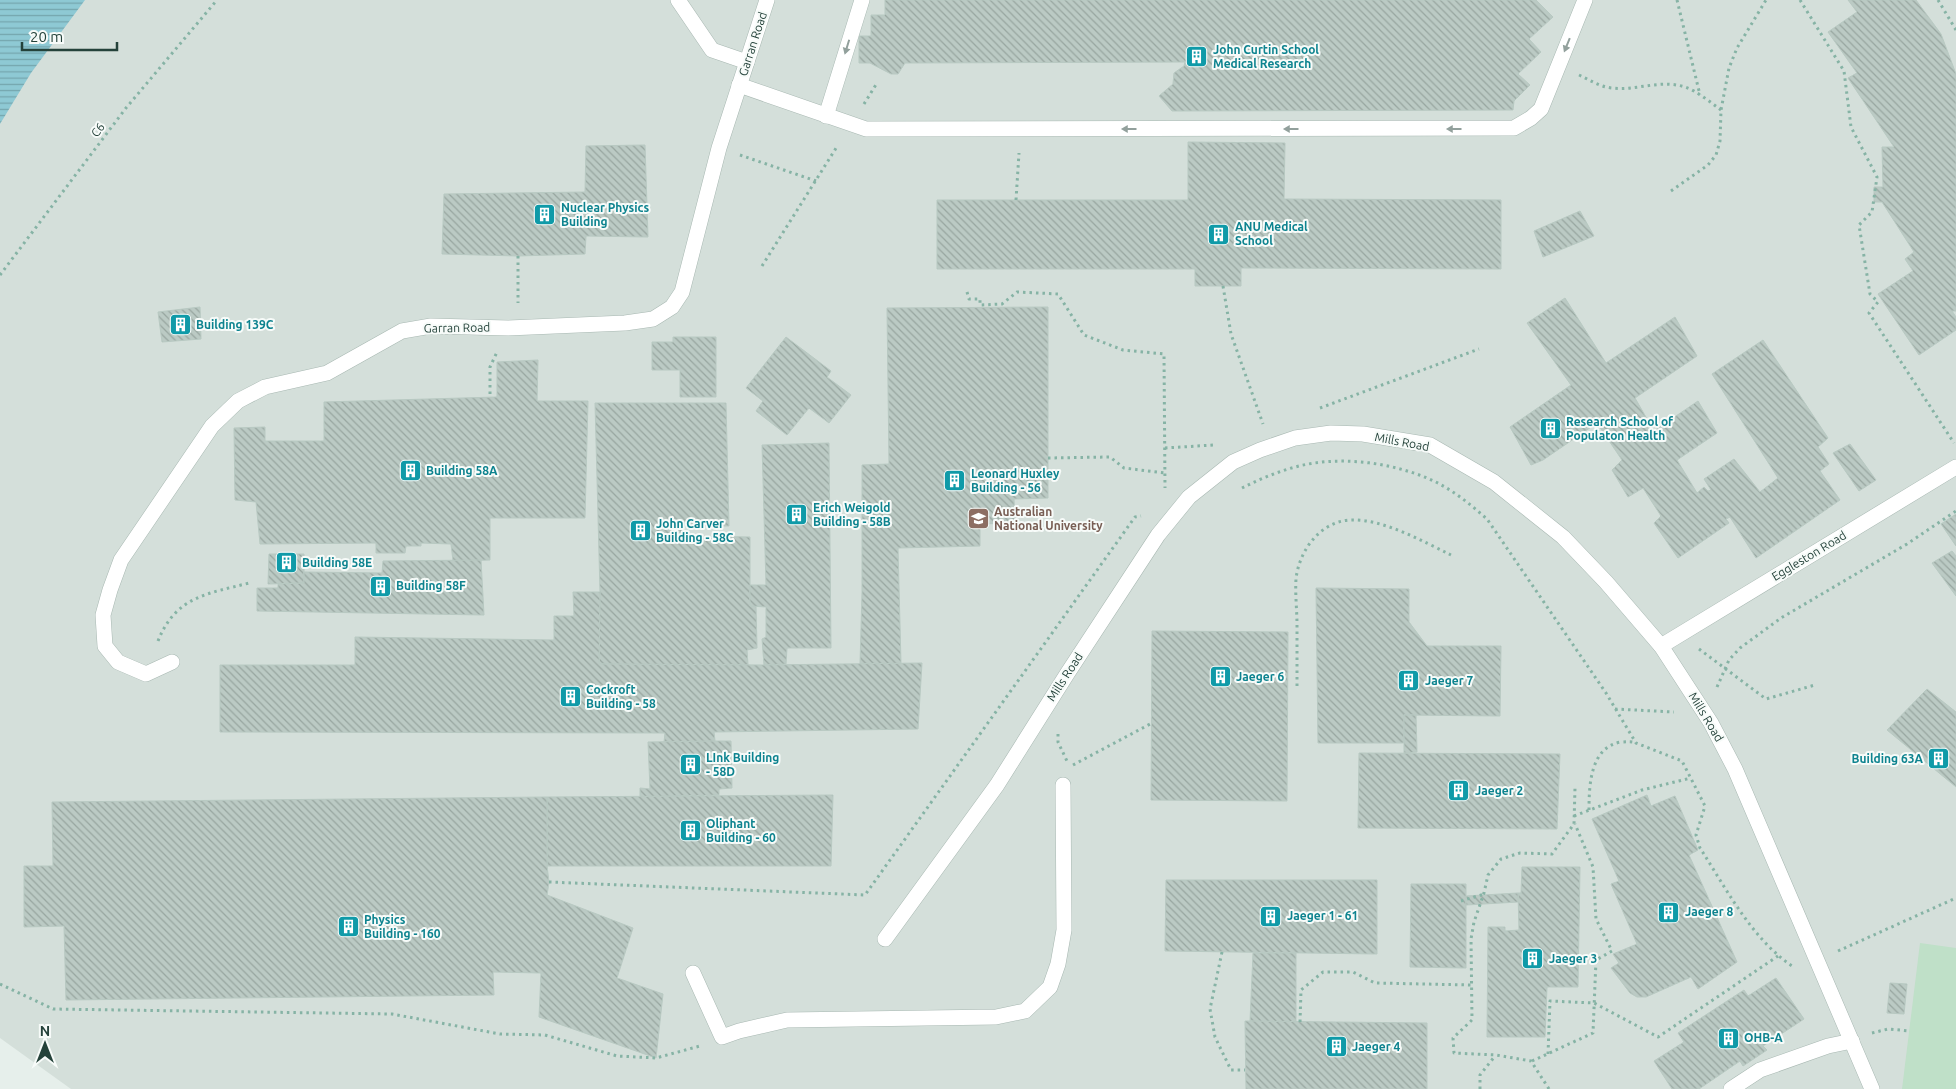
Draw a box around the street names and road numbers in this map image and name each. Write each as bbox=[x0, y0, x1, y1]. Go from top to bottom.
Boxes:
street label: Garran Road bbox=[736, 10, 769, 78]
street label: C6 bbox=[88, 120, 107, 139]
street label: Garran Road bbox=[424, 320, 490, 335]
street label: Mills Road bbox=[1374, 430, 1430, 453]
street label: Eggleston Road bbox=[1769, 528, 1848, 583]
street label: Mills Road bbox=[1044, 650, 1085, 703]
street label: Mills Road bbox=[1687, 690, 1726, 744]

